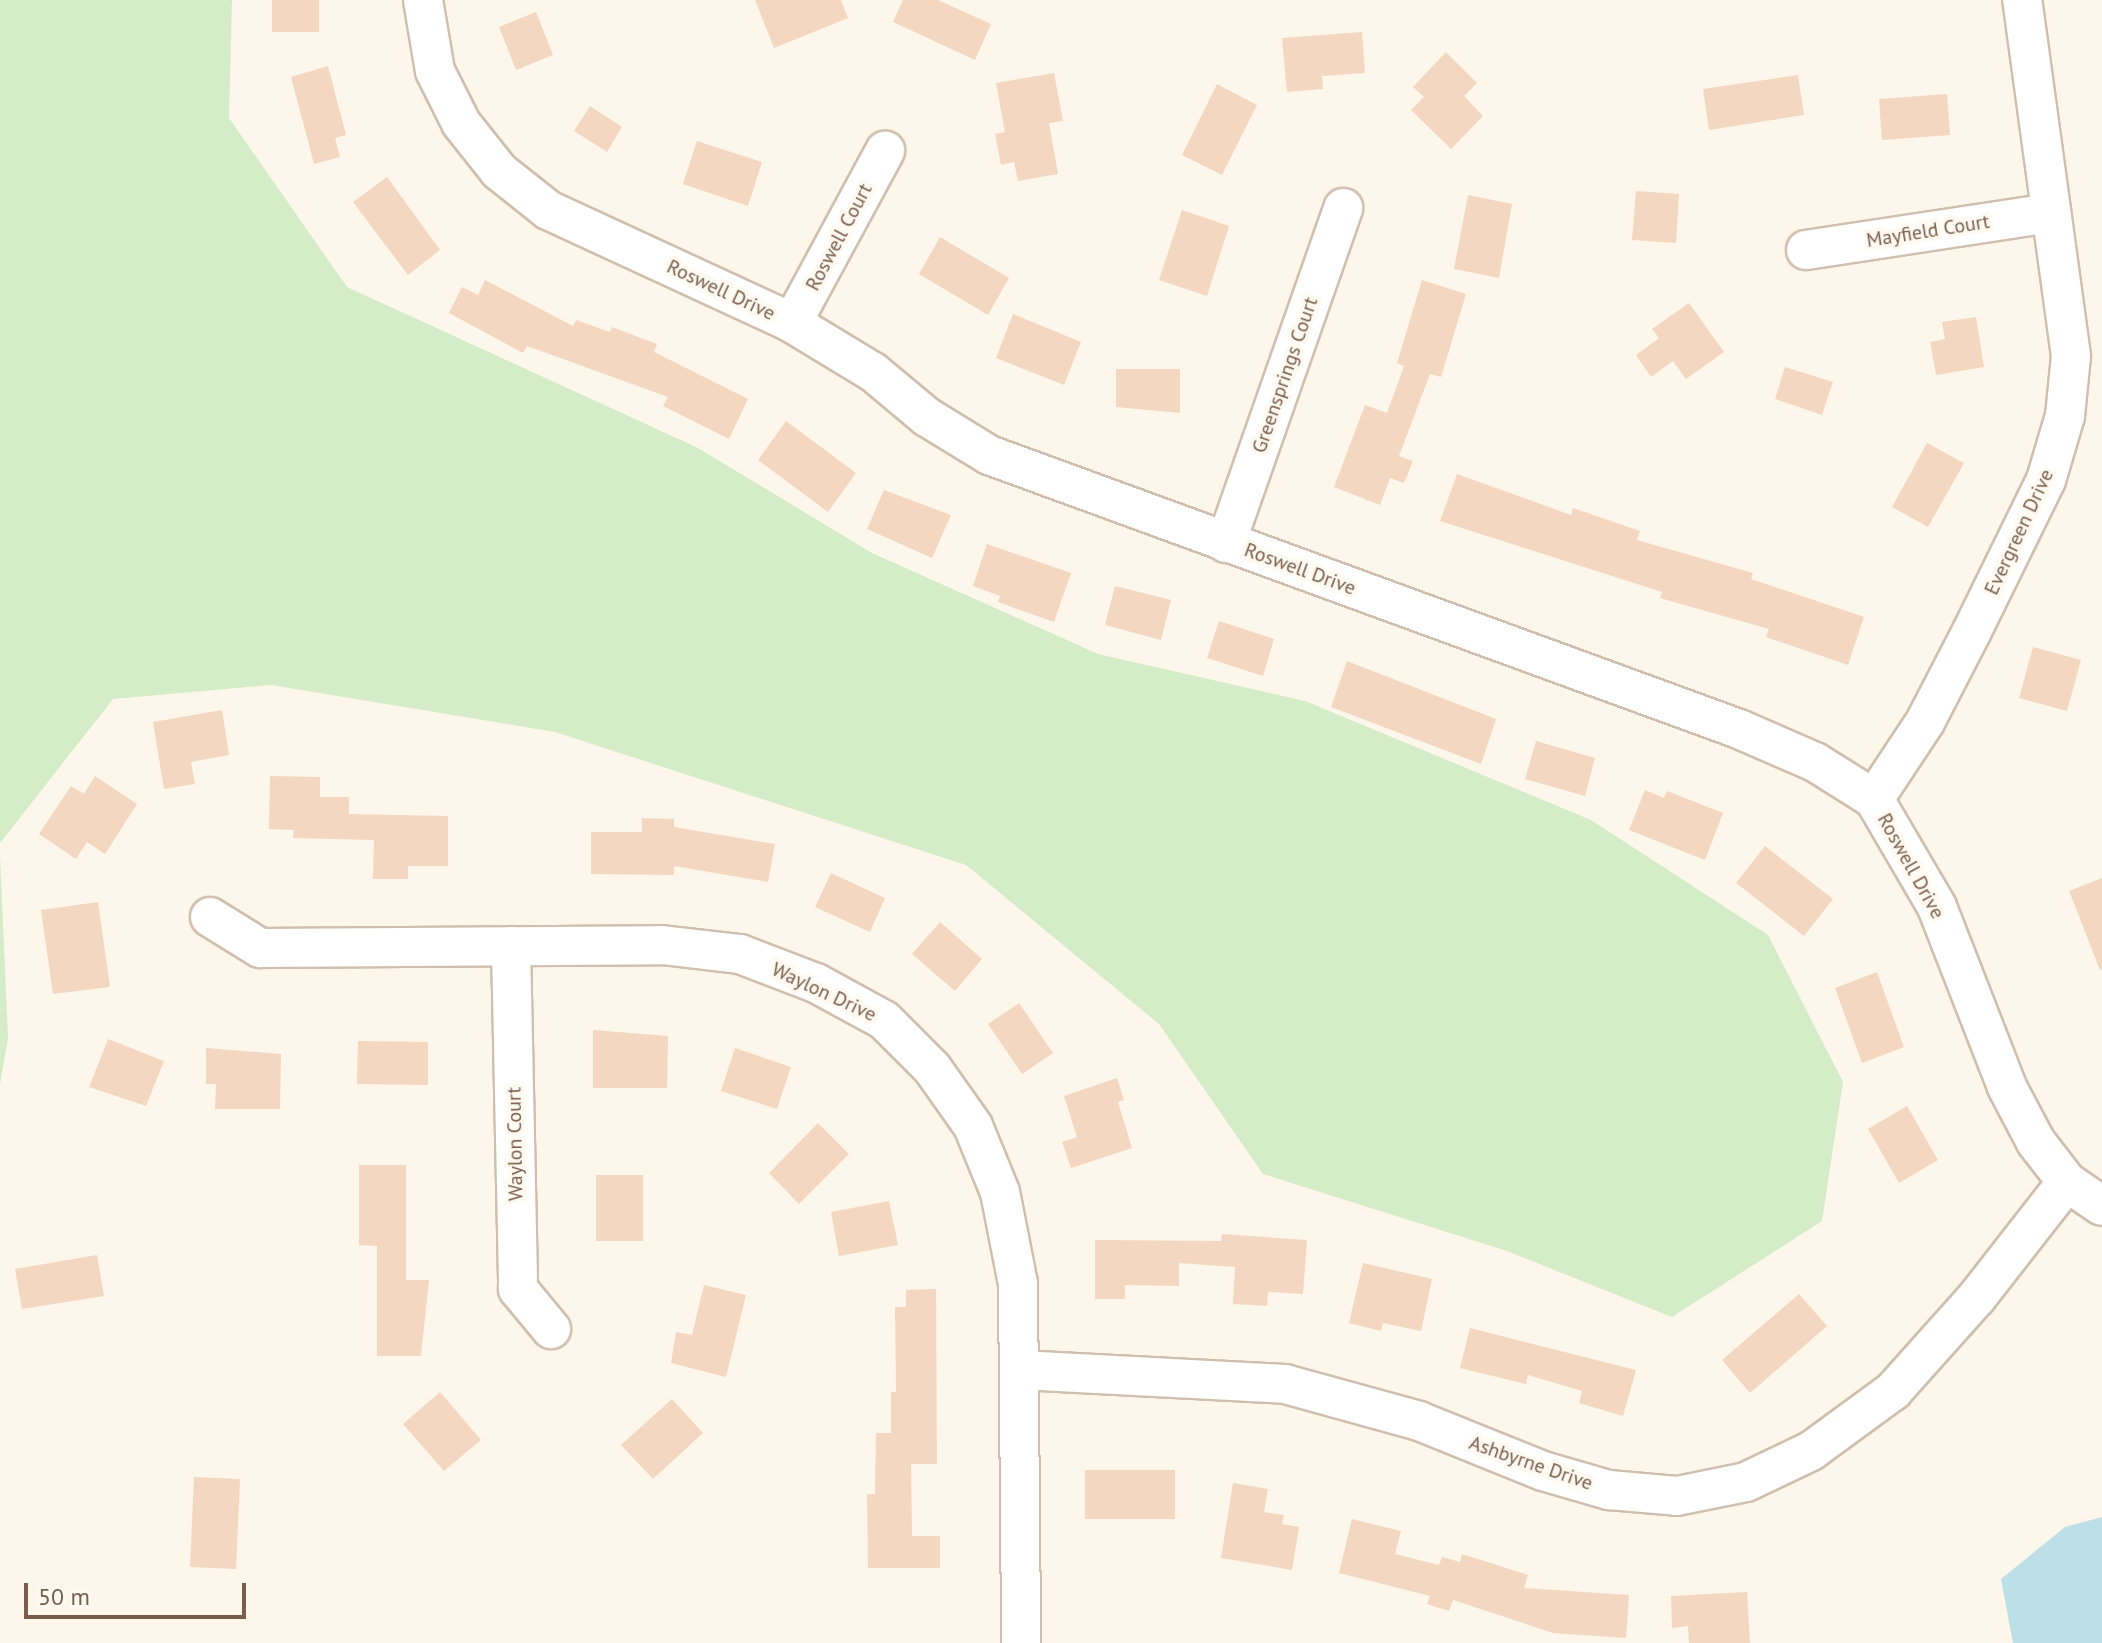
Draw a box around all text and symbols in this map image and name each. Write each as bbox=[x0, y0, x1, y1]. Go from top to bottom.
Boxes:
street label: Roswell Court bbox=[801, 179, 877, 295]
street label: Mayfield Court bbox=[1865, 209, 1991, 253]
street label: Roswell Drive bbox=[663, 254, 779, 326]
street label: Greensprings Court bbox=[1247, 294, 1323, 456]
street label: Evergreen Drive bbox=[1979, 465, 2059, 599]
street label: Roswell Drive bbox=[1241, 538, 1359, 600]
street label: Roswell Drive bbox=[1872, 809, 1950, 923]
street label: Waylon Drive bbox=[768, 957, 880, 1027]
street label: Waylon Court bbox=[502, 1087, 528, 1201]
street label: Ashbyrne Drive bbox=[1466, 1431, 1596, 1495]
scale bar bbox=[28, 1567, 250, 1617]
text: 50 m bbox=[38, 1581, 90, 1612]

